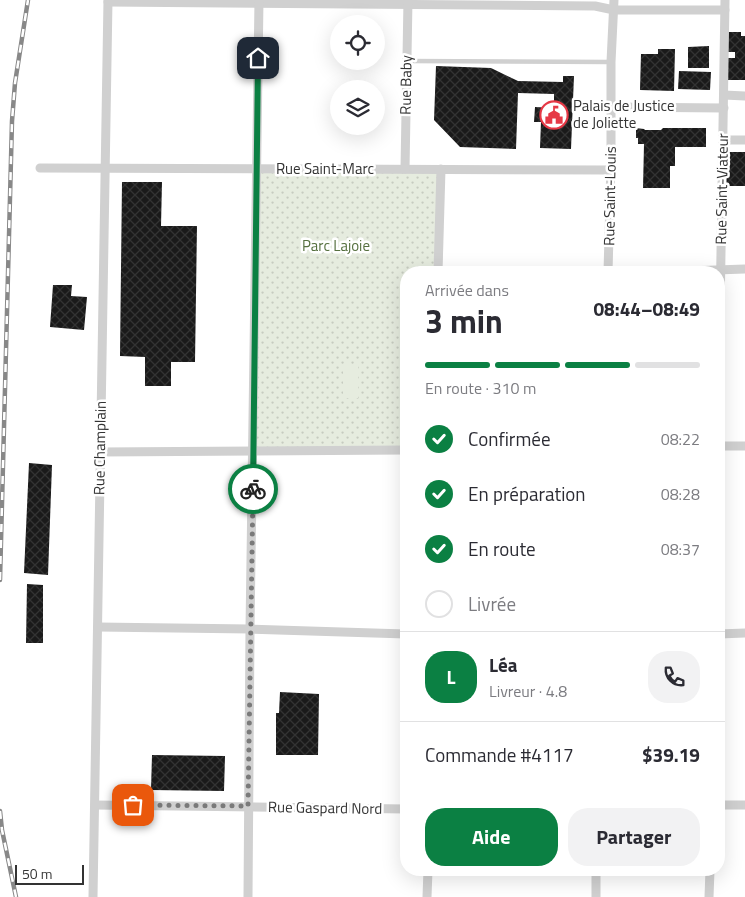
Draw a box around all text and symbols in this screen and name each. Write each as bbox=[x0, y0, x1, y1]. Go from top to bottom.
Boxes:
map controls bbox=[330, 15, 385, 135]
button: locate bbox=[330, 15, 385, 70]
pin bbox=[237, 37, 279, 79]
icon: home bbox=[244, 44, 272, 72]
street label: Rue Baby bbox=[393, 55, 418, 115]
button: layers bbox=[330, 80, 385, 135]
place label: Palais de Justice de Joliette bbox=[573, 94, 675, 134]
public building icon: Palais de Justice de Joliette bbox=[539, 100, 569, 130]
street label: Rue Saint-Viateur bbox=[709, 133, 734, 245]
street label: Rue Saint-Louis bbox=[597, 146, 622, 246]
street label: Rue Saint-Marc bbox=[276, 157, 374, 180]
park label: Parc Lajoie bbox=[302, 234, 370, 257]
text: Arrivée dans bbox=[425, 278, 509, 302]
text: 08:44–08:49 bbox=[593, 294, 700, 323]
text: 3 min bbox=[425, 297, 503, 345]
text: En route · 310 m bbox=[425, 376, 536, 400]
street label: Rue Champlain bbox=[87, 401, 112, 495]
text: Confirmée bbox=[468, 424, 550, 453]
icon: check bbox=[425, 425, 453, 453]
text: 08:22 bbox=[661, 427, 700, 451]
courier bbox=[228, 464, 278, 514]
icon: bike bbox=[239, 475, 267, 503]
text: En préparation bbox=[468, 479, 586, 508]
icon: check bbox=[425, 480, 453, 508]
text: 08:28 bbox=[661, 482, 700, 506]
text: En route bbox=[468, 534, 536, 563]
icon: check bbox=[425, 535, 453, 563]
text: 08:37 bbox=[661, 537, 700, 561]
text: Livrée bbox=[468, 589, 516, 618]
text: Léa bbox=[489, 650, 517, 679]
button: phone bbox=[648, 651, 700, 703]
text: L bbox=[447, 662, 455, 691]
text: Livreur · 4.8 bbox=[489, 679, 567, 703]
text: Commande #4117 bbox=[425, 740, 574, 769]
text: $39.19 bbox=[642, 740, 700, 769]
pin bbox=[112, 784, 154, 826]
icon: bag bbox=[119, 791, 147, 819]
street label: Rue Gaspard Nord bbox=[268, 795, 382, 820]
button: Aide bbox=[425, 808, 558, 866]
button: Partager bbox=[568, 808, 700, 866]
scale bar bbox=[15, 862, 84, 885]
text: 50 m bbox=[22, 863, 52, 884]

